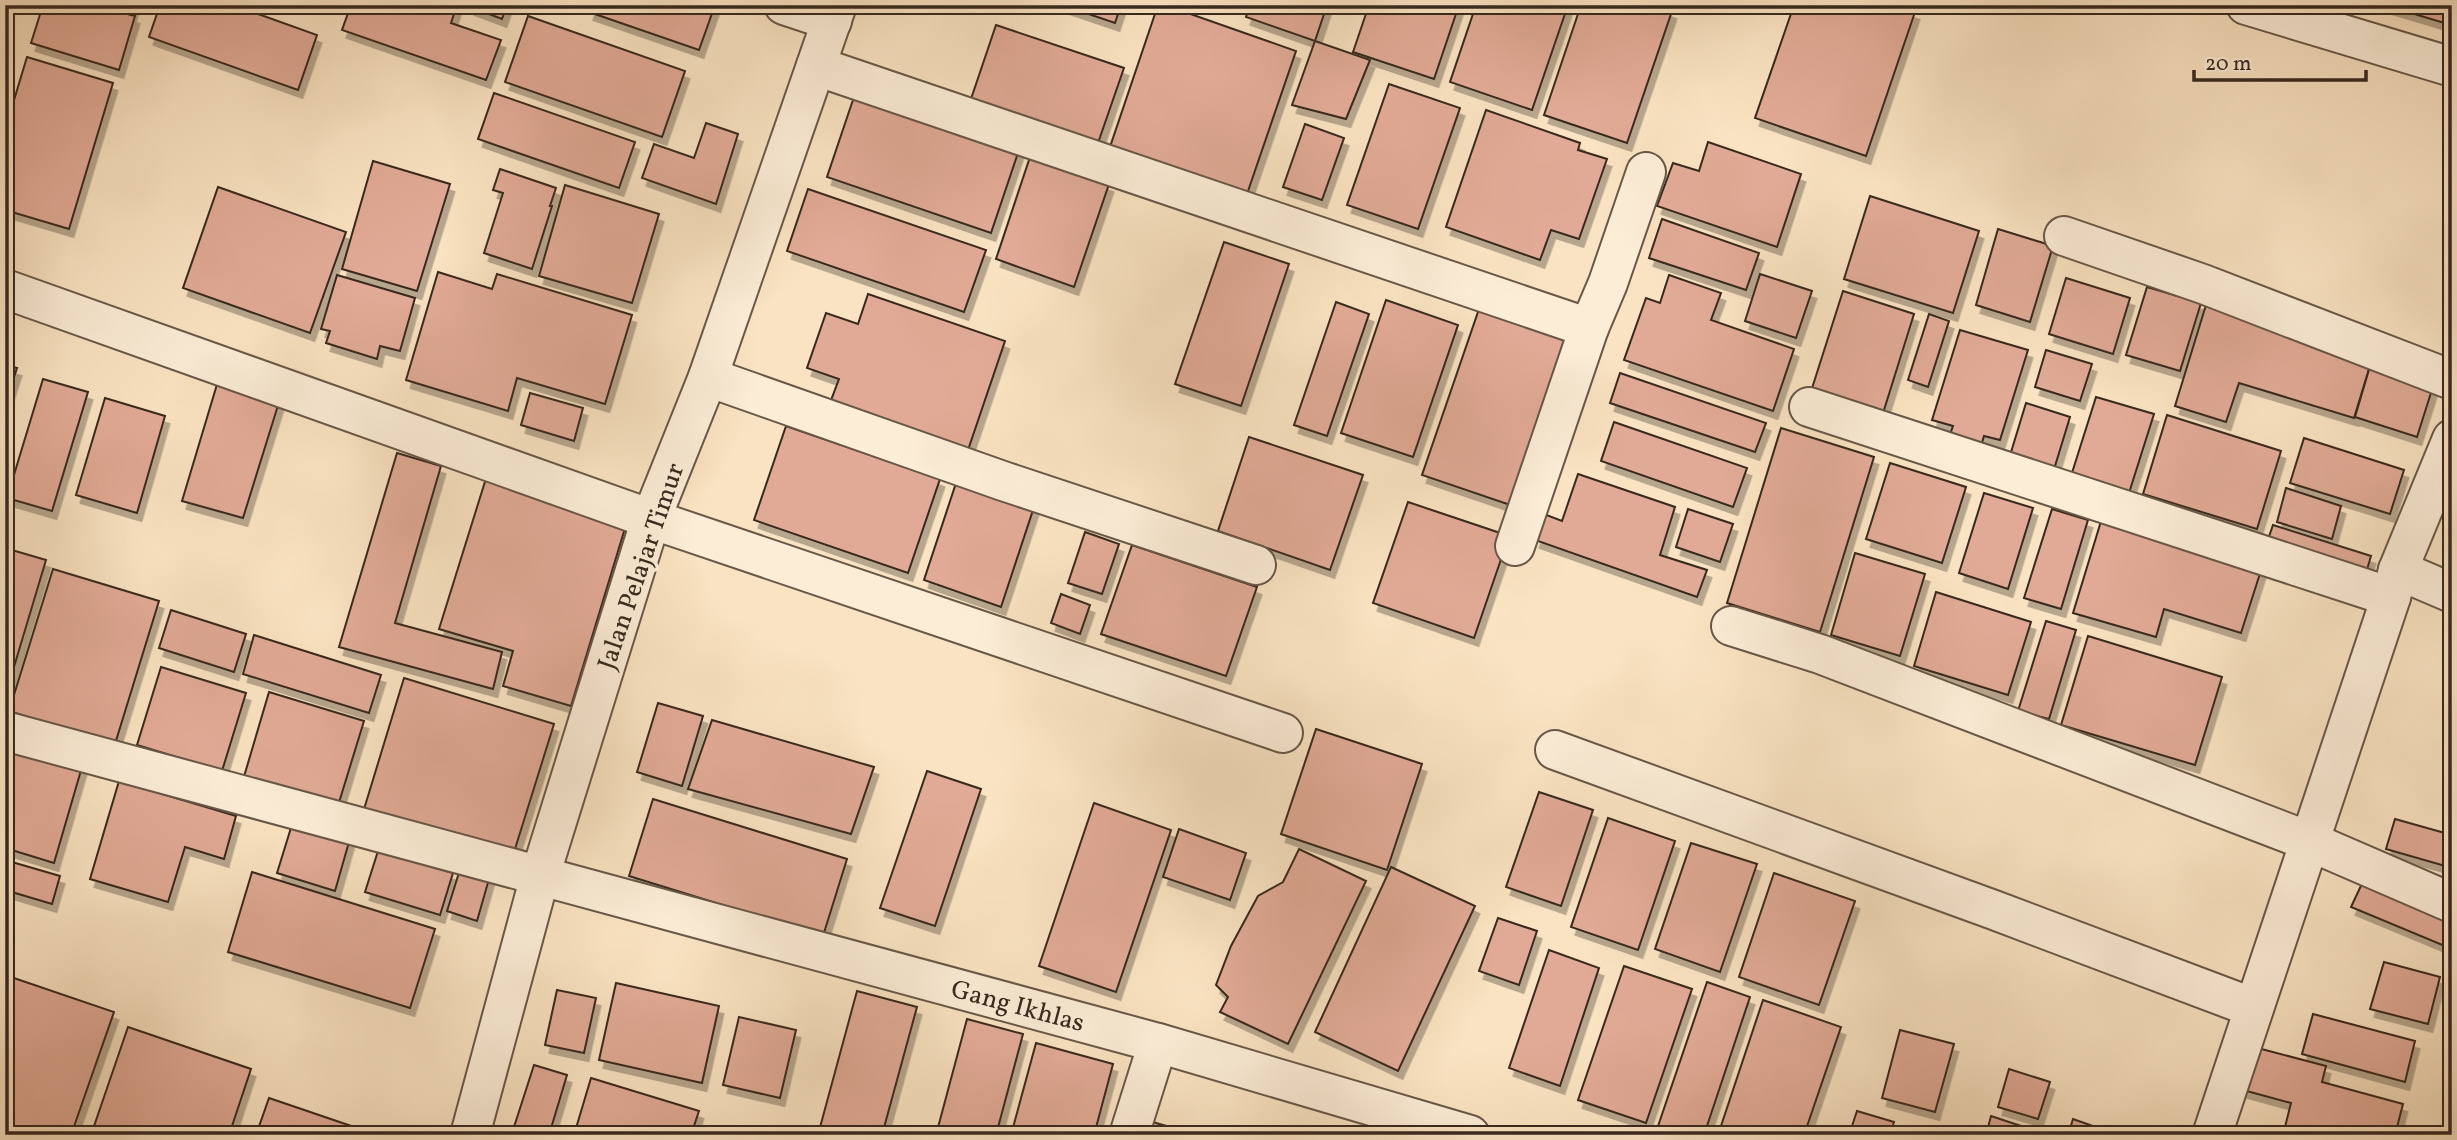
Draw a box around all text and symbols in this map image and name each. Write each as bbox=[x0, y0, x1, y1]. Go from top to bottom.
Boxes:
scale bar bbox=[2194, 38, 2366, 82]
text: 20 m bbox=[2205, 50, 2251, 79]
street label: Jalan Pelajar Timur bbox=[590, 458, 694, 675]
street label: Gang Ikhlas bbox=[947, 972, 1088, 1042]

